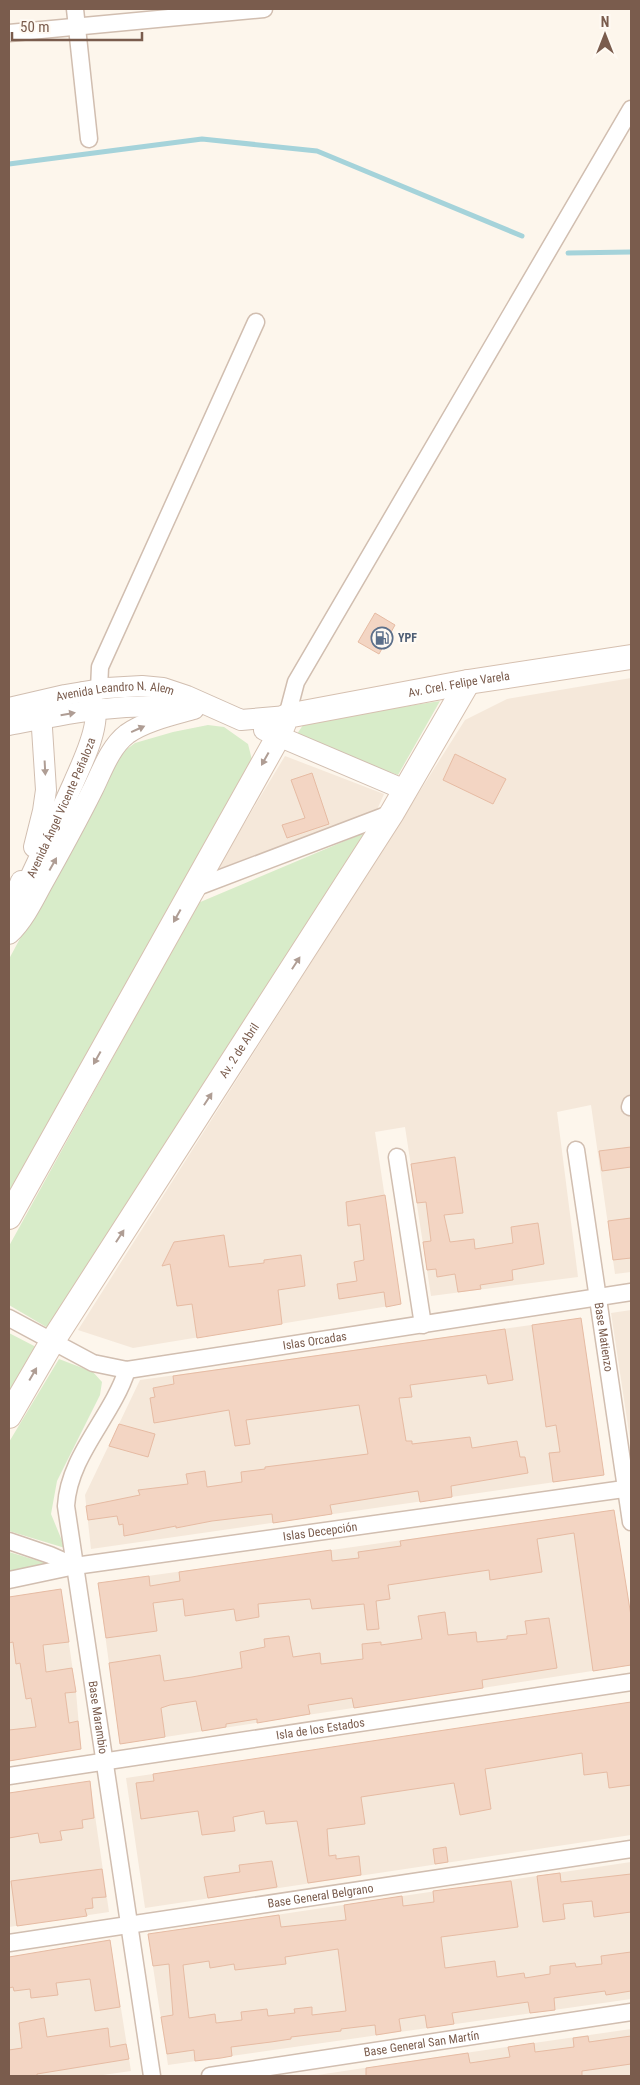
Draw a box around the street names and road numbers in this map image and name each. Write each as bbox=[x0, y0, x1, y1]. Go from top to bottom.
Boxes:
street label: Av. Crel. Felipe Varela bbox=[407, 669, 511, 700]
street label: Avenida Leandro N. Alem bbox=[55, 679, 176, 704]
street label: Avenida Ángel Vicente Peñaloza bbox=[24, 736, 98, 880]
street label: Av. 2 de Abril bbox=[217, 1021, 262, 1081]
street label: Base Matienzo bbox=[592, 1301, 616, 1373]
street label: Islas Orcadas bbox=[282, 1329, 348, 1353]
street label: Islas Decepción bbox=[282, 1519, 358, 1544]
street label: Base Marambio bbox=[85, 1680, 110, 1755]
street label: Isla de los Estados bbox=[275, 1715, 366, 1743]
street label: Base General Belgrano bbox=[267, 1881, 374, 1911]
street label: Base General San Martín bbox=[363, 2028, 480, 2060]

